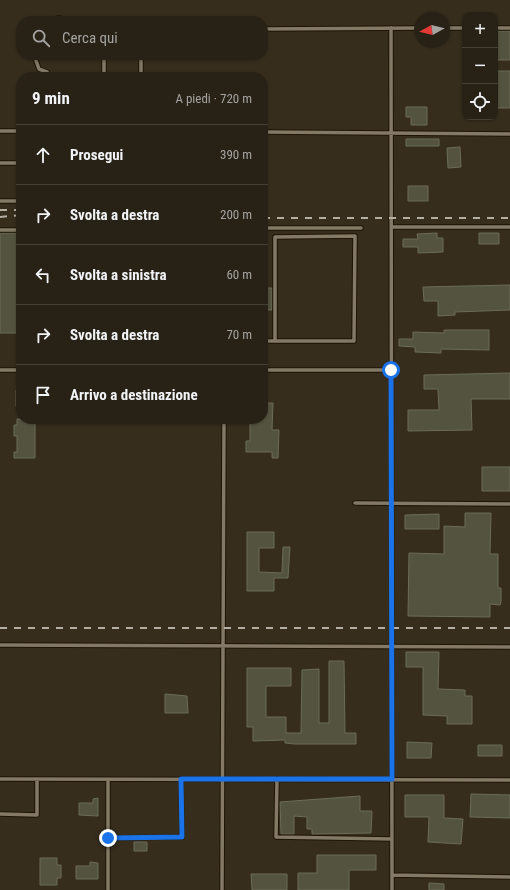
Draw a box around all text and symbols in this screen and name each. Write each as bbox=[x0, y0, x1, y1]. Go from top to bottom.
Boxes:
north arrow bbox=[414, 12, 450, 48]
map controls bbox=[462, 12, 498, 120]
button: + bbox=[462, 12, 498, 48]
search box bbox=[16, 16, 268, 60]
icon: search bbox=[30, 27, 52, 49]
text: Cerca qui bbox=[62, 29, 118, 47]
button: − bbox=[462, 48, 498, 84]
button: locate bbox=[462, 84, 498, 120]
text: 9 min bbox=[32, 88, 70, 108]
text: A piedi · 720 m bbox=[175, 91, 252, 106]
icon: ahead bbox=[32, 144, 54, 166]
text: Prosegui bbox=[70, 146, 123, 164]
text: 390 m bbox=[220, 147, 252, 162]
icon: right bbox=[32, 204, 54, 226]
text: Svolta a destra bbox=[70, 206, 159, 224]
text: 200 m bbox=[220, 207, 252, 222]
icon: left bbox=[32, 264, 54, 286]
text: Svolta a sinistra bbox=[70, 266, 167, 284]
text: 60 m bbox=[226, 267, 252, 282]
icon: right bbox=[32, 324, 54, 346]
text: Svolta a destra bbox=[70, 326, 159, 344]
text: 70 m bbox=[226, 327, 252, 342]
route start bbox=[382, 361, 400, 379]
icon: arrive bbox=[32, 384, 54, 406]
text: Arrivo a destinazione bbox=[70, 386, 198, 404]
route end bbox=[99, 829, 117, 847]

